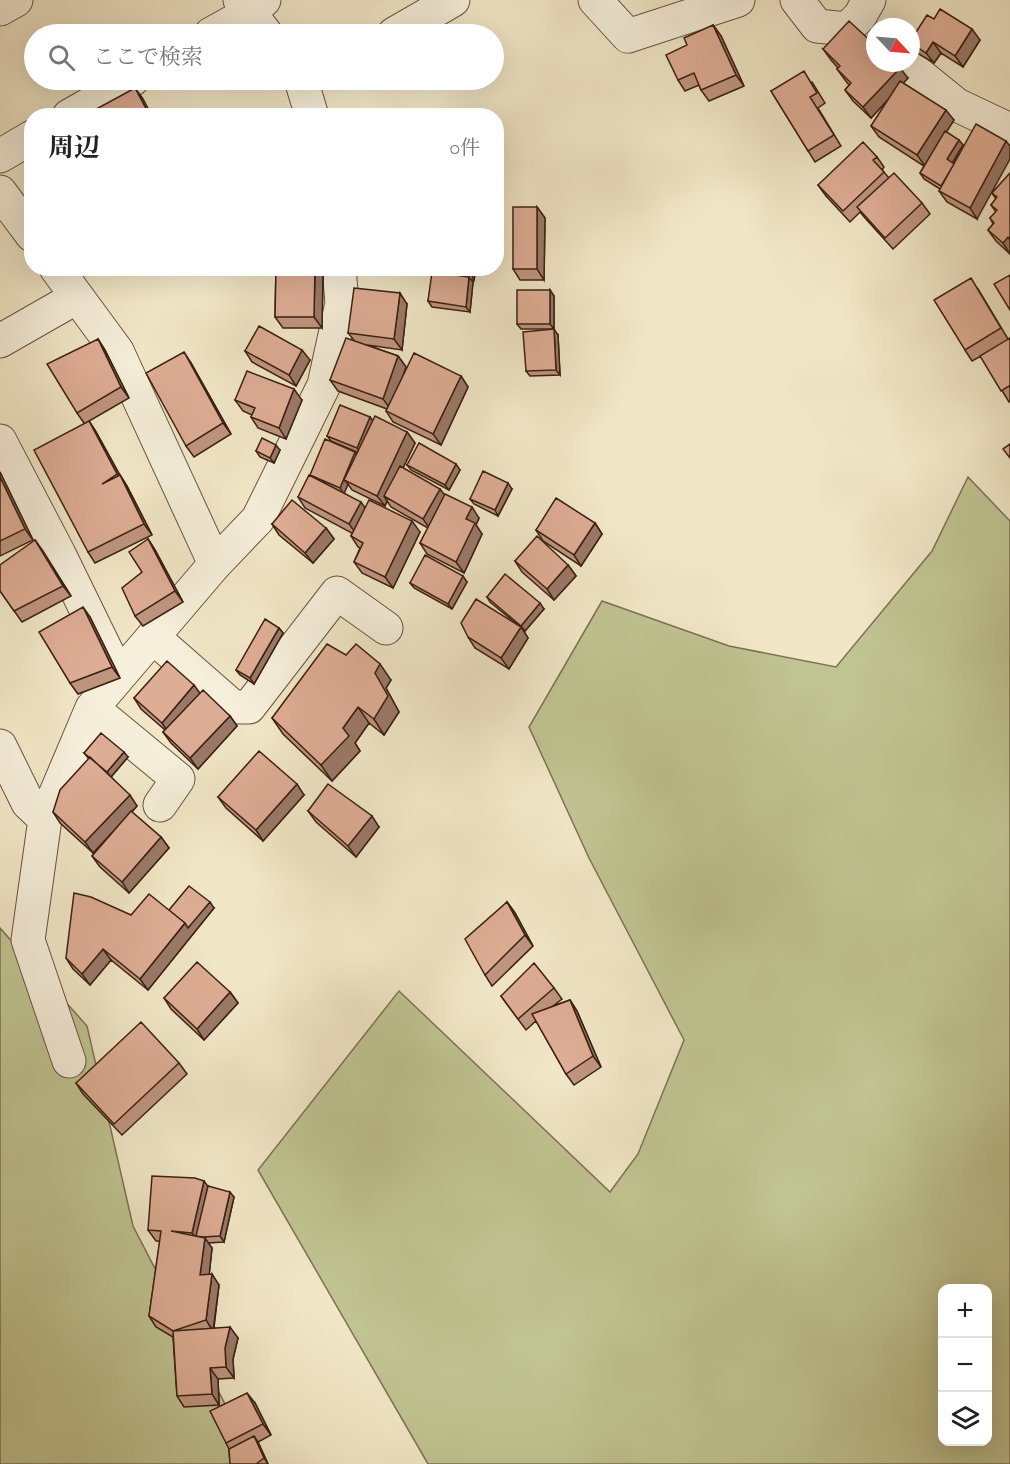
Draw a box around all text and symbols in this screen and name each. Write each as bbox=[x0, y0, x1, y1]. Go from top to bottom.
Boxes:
north arrow bbox=[866, 18, 920, 72]
search box bbox=[24, 24, 504, 90]
icon: search bbox=[45, 41, 78, 74]
text: ここで検索 bbox=[93, 43, 203, 75]
text: 周辺 bbox=[48, 131, 100, 168]
text: 0件 bbox=[449, 135, 480, 164]
map controls bbox=[938, 1284, 992, 1446]
button: + bbox=[938, 1284, 992, 1338]
button: − bbox=[938, 1338, 992, 1392]
button: layers bbox=[938, 1392, 992, 1446]

